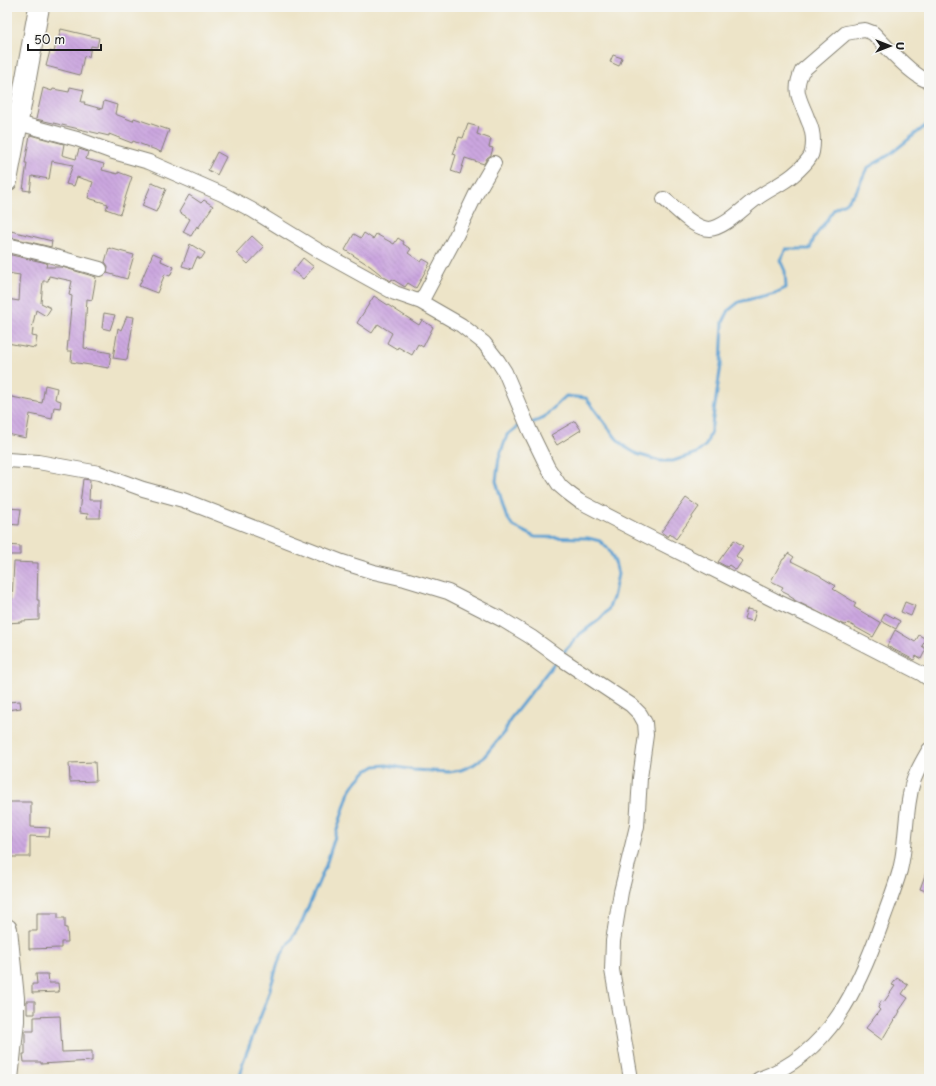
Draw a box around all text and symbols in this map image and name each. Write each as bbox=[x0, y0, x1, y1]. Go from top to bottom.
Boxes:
scale bar bbox=[28, 26, 101, 52]
north arrow bbox=[870, 26, 910, 66]
text: 50 m bbox=[34, 30, 65, 48]
text: U bbox=[892, 42, 909, 50]

